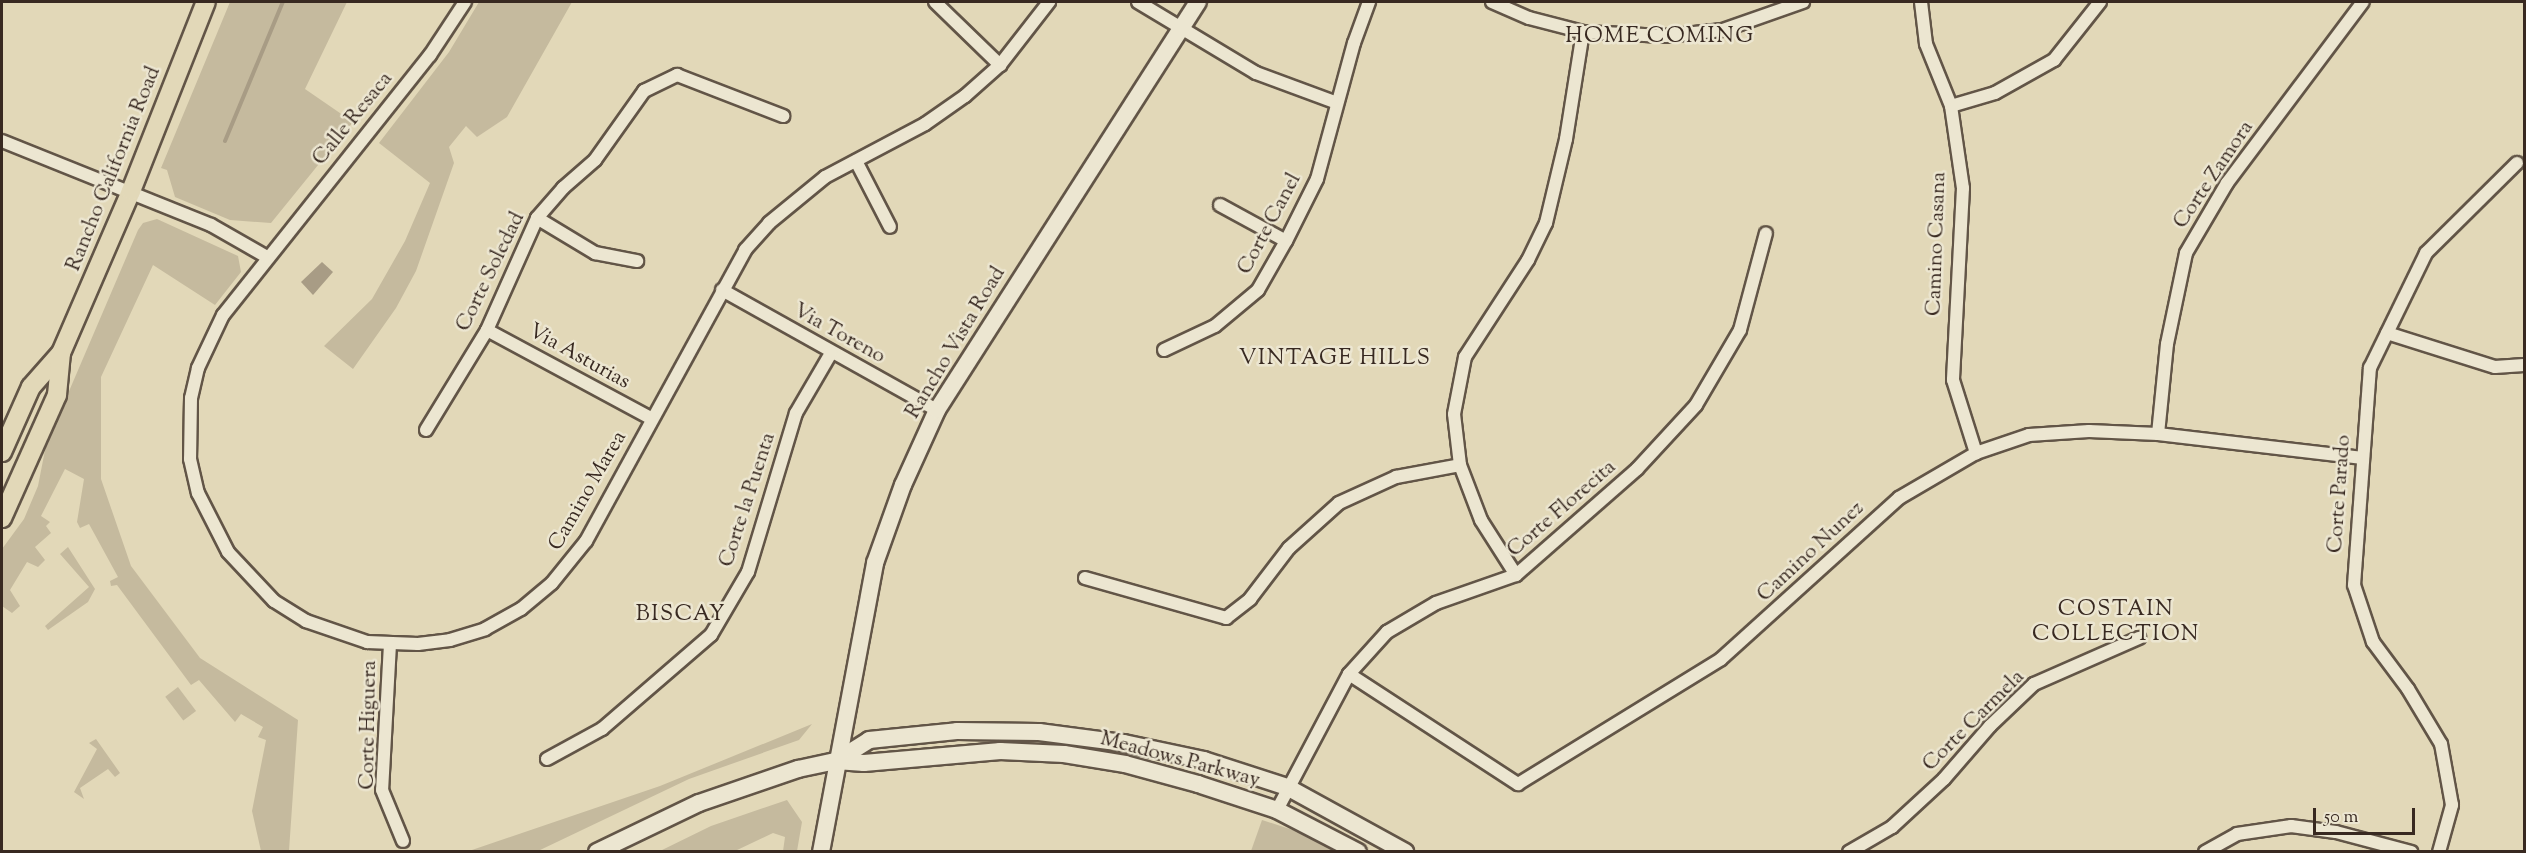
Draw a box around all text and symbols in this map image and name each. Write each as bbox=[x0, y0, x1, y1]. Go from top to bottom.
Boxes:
district label: HOME COMING bbox=[1565, 25, 1755, 51]
street label: Rancho California Road bbox=[61, 63, 167, 275]
street label: Calle Resaca bbox=[308, 67, 398, 171]
street label: Corte Zamora bbox=[2169, 116, 2259, 234]
street label: Corte Canel bbox=[1233, 169, 1307, 279]
street label: Camino Casana bbox=[1922, 172, 1952, 316]
street label: Corte Soledad bbox=[451, 208, 531, 336]
street label: Rancho Vista Road bbox=[901, 262, 1011, 424]
street label: Via Toreno bbox=[788, 298, 890, 370]
street label: Via Asturias bbox=[524, 319, 634, 395]
district label: VINTAGE HILLS bbox=[1239, 347, 1431, 373]
street label: Camino Marea bbox=[544, 427, 632, 555]
street label: Corte la Puenta bbox=[714, 430, 782, 570]
street label: Corte Parado bbox=[2323, 434, 2357, 554]
street label: Corte Florecita bbox=[1502, 455, 1622, 563]
street label: Camino Nunez bbox=[1752, 496, 1870, 608]
district label: COSTAIN COLLECTION bbox=[2032, 597, 2200, 648]
district label: BISCAY bbox=[636, 603, 726, 629]
street label: Corte Higuera bbox=[355, 660, 383, 790]
street label: Corte Carmela bbox=[1918, 665, 2030, 777]
street label: Meadows Parkway bbox=[1097, 727, 1263, 793]
scale bar bbox=[2316, 796, 2418, 834]
text: 50 m bbox=[2324, 805, 2358, 831]

